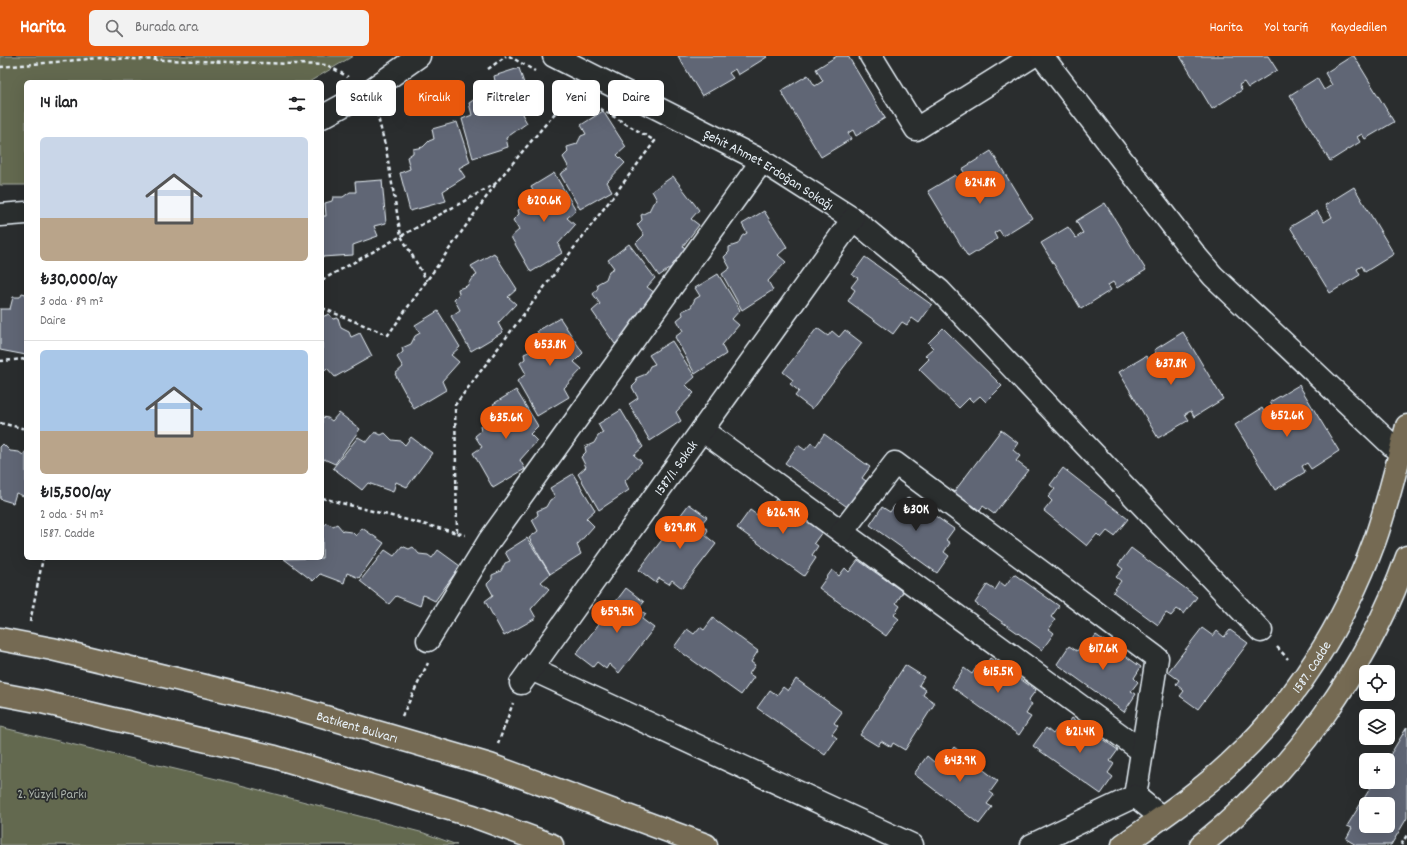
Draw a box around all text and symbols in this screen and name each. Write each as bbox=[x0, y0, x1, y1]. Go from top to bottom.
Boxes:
search box bbox=[89, 10, 369, 46]
text: Harita bbox=[20, 15, 65, 42]
icon: search bbox=[103, 17, 125, 39]
text: Burada ara bbox=[135, 17, 198, 39]
text: Harita bbox=[1209, 18, 1243, 38]
text: Yol tarifi bbox=[1265, 18, 1308, 38]
text: Kaydedilen bbox=[1330, 18, 1387, 38]
chip: Satılık bbox=[336, 80, 396, 116]
chip: Kiralık bbox=[404, 80, 465, 116]
chip: Filtreler bbox=[473, 80, 544, 116]
chip: Yeni bbox=[552, 80, 600, 116]
chip: Daire bbox=[608, 80, 664, 116]
text: 14 ilan bbox=[40, 92, 78, 116]
icon: filters bbox=[286, 93, 308, 115]
street label: Şehit Ahmet Erdoğan Sokağı bbox=[700, 125, 837, 216]
icon: home bbox=[138, 163, 210, 235]
pin: ₺24.8K bbox=[947, 171, 1013, 205]
text: ₺24.8K bbox=[964, 174, 996, 193]
pin: ₺20.6K bbox=[511, 189, 577, 223]
text: ₺20.6K bbox=[527, 192, 561, 211]
text: ₺30,000/ay bbox=[40, 269, 117, 293]
text: 3 oda · 89 m² bbox=[40, 293, 103, 312]
text: Daire bbox=[40, 312, 66, 331]
pin: ₺53.8K bbox=[517, 333, 583, 367]
text: ₺53.8K bbox=[534, 336, 566, 355]
pin: ₺37.8K bbox=[1138, 352, 1204, 386]
text: ₺37.8K bbox=[1155, 355, 1187, 374]
icon: home bbox=[138, 376, 210, 448]
pin: ₺52.6K bbox=[1254, 404, 1320, 438]
pin: ₺35.6K bbox=[473, 406, 539, 440]
text: ₺52.6K bbox=[1270, 407, 1304, 426]
text: ₺35.6K bbox=[489, 409, 523, 428]
street label: 1587/1. Sokak bbox=[650, 437, 704, 500]
text: ₺15,500/ay bbox=[40, 482, 110, 506]
pin: ₺30K bbox=[892, 498, 940, 532]
pin: ₺26.9K bbox=[750, 501, 816, 535]
text: ₺30K bbox=[903, 501, 929, 520]
text: ₺26.9K bbox=[766, 504, 800, 523]
text: 2 oda · 54 m² bbox=[40, 506, 104, 525]
pin: ₺29.8K bbox=[647, 516, 713, 550]
text: ₺29.8K bbox=[664, 519, 696, 538]
text: 1587. Cadde bbox=[40, 525, 95, 544]
pin: ₺59.5K bbox=[584, 600, 650, 634]
text: ₺59.5K bbox=[600, 603, 634, 622]
pin: ₺17.6K bbox=[1070, 637, 1136, 671]
street label: 1587. Cadde bbox=[1288, 638, 1337, 698]
text: ₺17.6K bbox=[1088, 640, 1118, 659]
pin: ₺15.5K bbox=[965, 660, 1031, 694]
text: ₺15.5K bbox=[983, 663, 1013, 682]
map controls bbox=[1359, 665, 1395, 833]
button: locate bbox=[1359, 665, 1395, 701]
street label: Batıkent Bulvarı bbox=[314, 707, 400, 750]
button: layers bbox=[1359, 709, 1395, 745]
pin: ₺21.4K bbox=[1047, 720, 1113, 754]
text: ₺21.4K bbox=[1065, 723, 1095, 742]
pin: ₺43.9K bbox=[927, 749, 993, 783]
text: ₺43.9K bbox=[944, 752, 976, 771]
button: + bbox=[1359, 753, 1395, 789]
park label: 2. Yüzyıl Parkı bbox=[17, 785, 87, 805]
button: − bbox=[1359, 797, 1395, 833]

